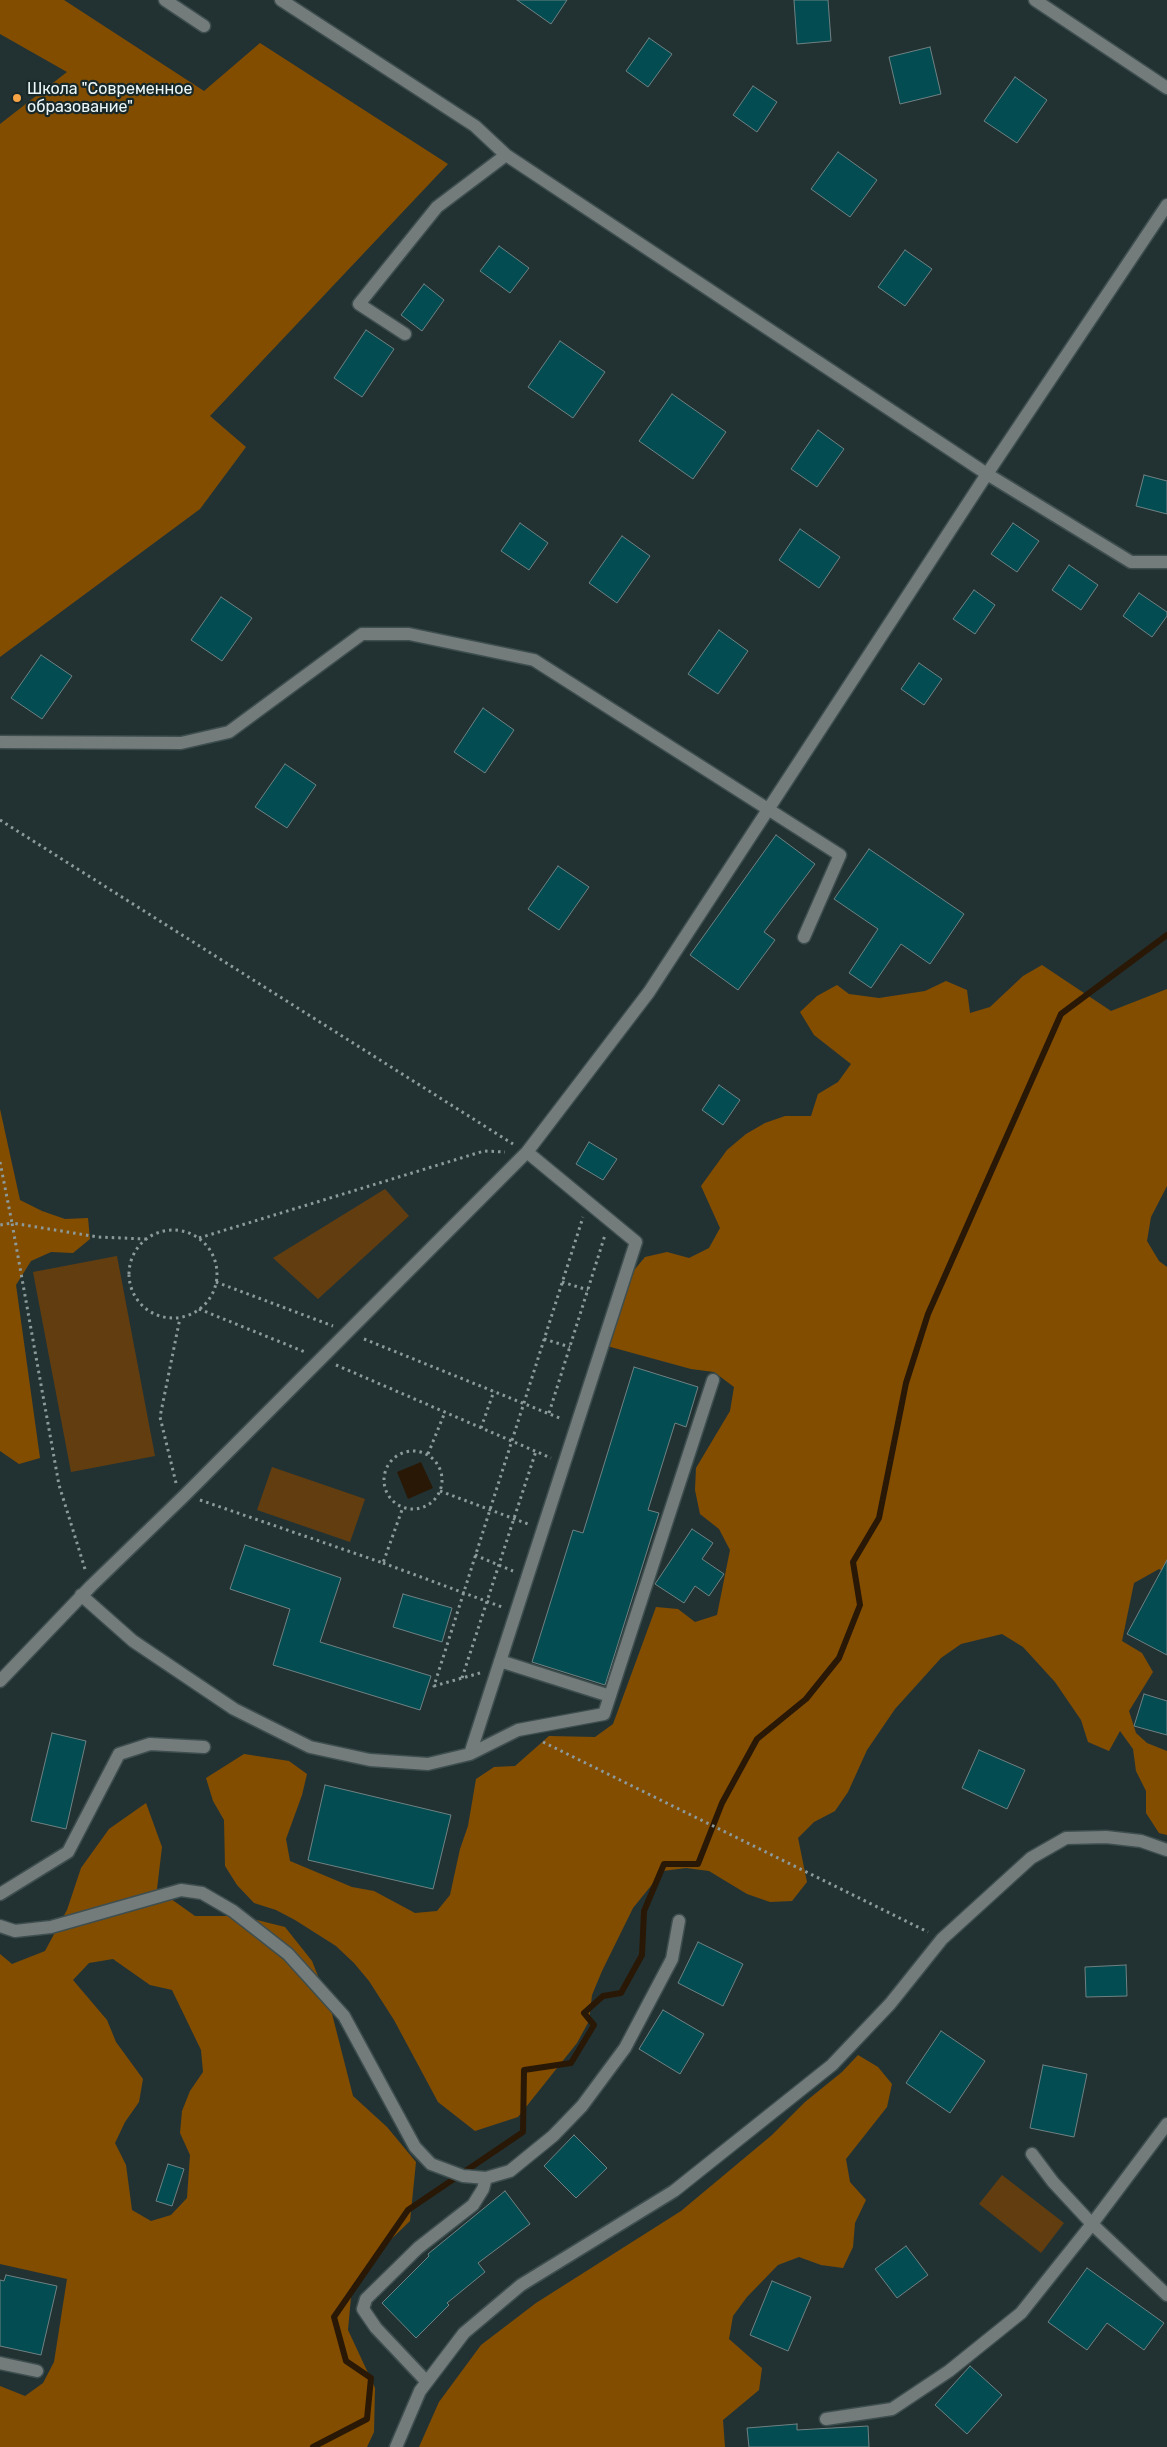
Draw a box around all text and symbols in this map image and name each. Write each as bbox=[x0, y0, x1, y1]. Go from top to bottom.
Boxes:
place label: Школа "Современное образование" bbox=[27, 79, 192, 117]
marker: Школа "Современное образование" bbox=[11, 92, 23, 104]

